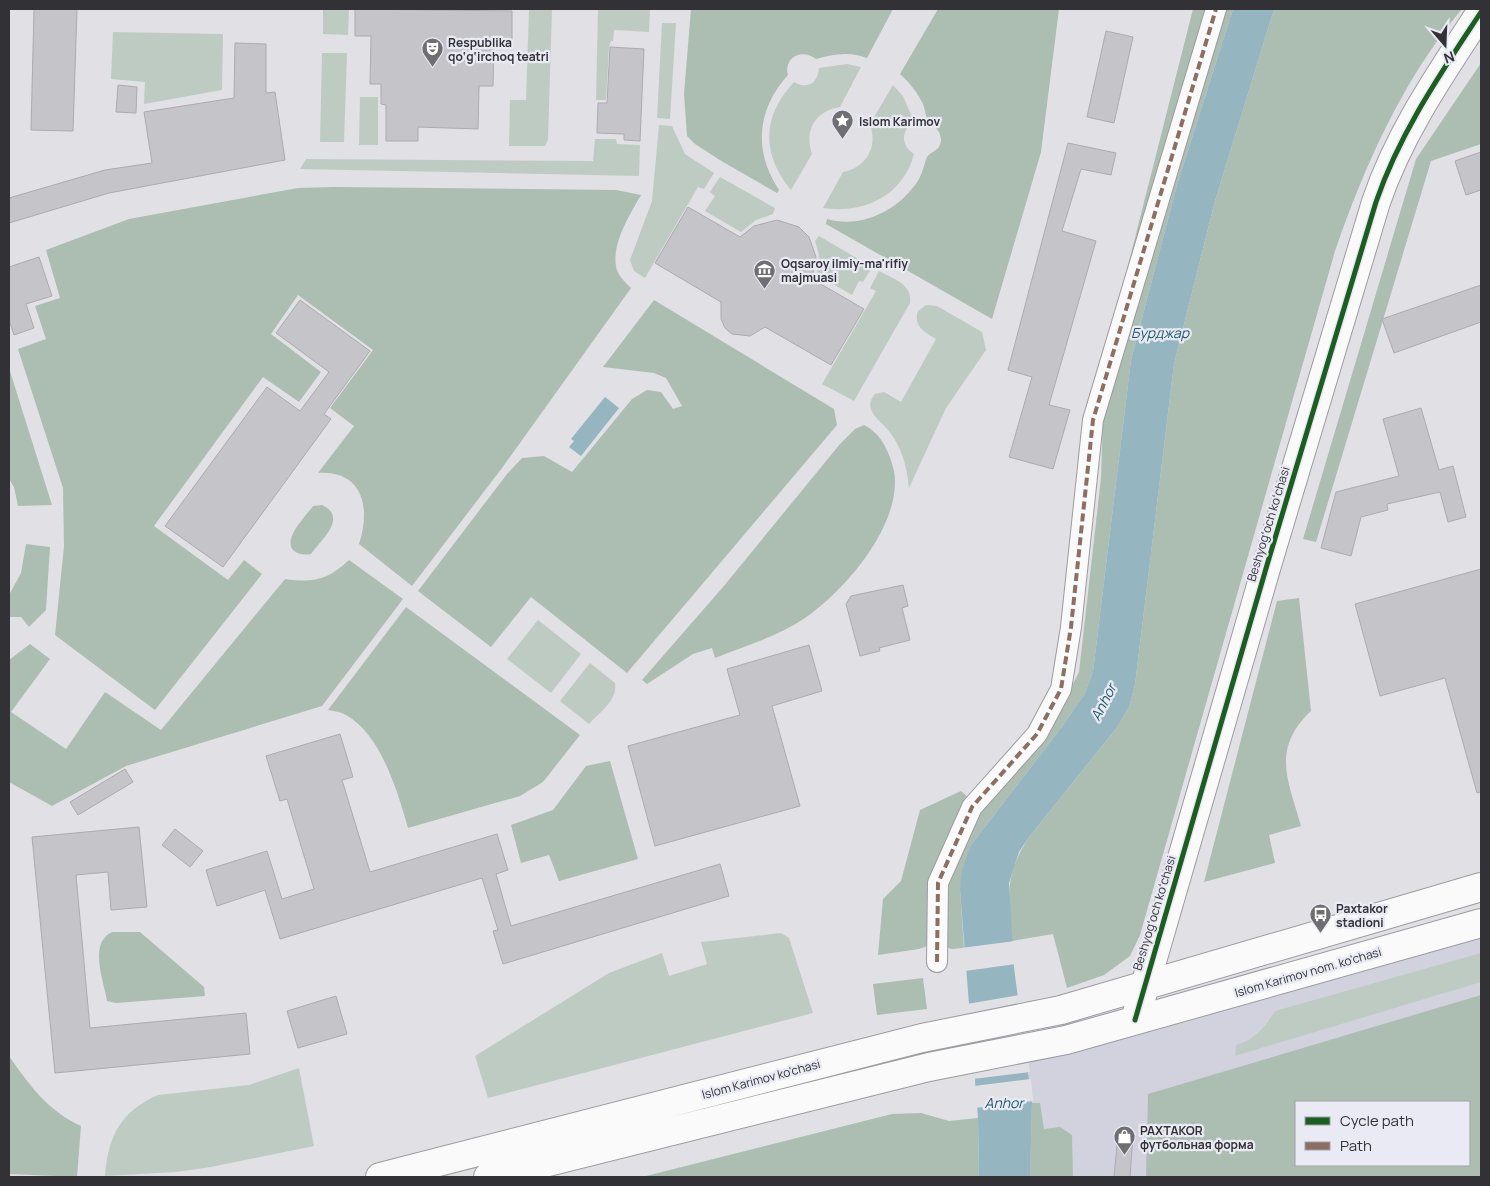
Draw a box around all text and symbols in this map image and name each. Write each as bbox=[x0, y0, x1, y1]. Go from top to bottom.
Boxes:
north arrow bbox=[1420, 20, 1470, 70]
place label: Respublika qo‘g‘irchoq teatri bbox=[448, 34, 549, 65]
theatre icon: Respublika qo‘g‘irchoq teatri bbox=[420, 37, 444, 68]
text: N bbox=[1442, 47, 1457, 68]
place icon: Islom Karimov bbox=[831, 109, 855, 140]
place label: Islom Karimov bbox=[859, 113, 941, 130]
place label: Oqsaroy ilmiy-ma'rifiy majmuasi bbox=[781, 255, 908, 286]
museum icon: Oqsaroy ilmiy-ma'rifiy majmuasi bbox=[753, 258, 777, 289]
water label: Бурджар bbox=[1131, 323, 1190, 342]
street label: Beshyogʻoch koʻchasi bbox=[1242, 465, 1294, 583]
water label: Anhor bbox=[1086, 679, 1121, 724]
street label: Beshyogʻoch koʻchasi bbox=[1128, 854, 1180, 972]
place label: Paxtakor stadioni bbox=[1336, 900, 1388, 931]
bus stop icon: Paxtakor stadioni bbox=[1308, 903, 1332, 934]
street label: Islom Karimov nom. ko'chasi bbox=[1233, 943, 1383, 1001]
street label: Islom Karimov ko'chasi bbox=[700, 1055, 822, 1103]
water label: Anhor bbox=[985, 1093, 1025, 1112]
legend bbox=[1295, 1101, 1470, 1166]
text: Cycle path bbox=[1340, 1110, 1414, 1131]
place label: PAXTAKOR футбольная форма bbox=[1140, 1122, 1254, 1153]
shop icon: PAXTAKOR футбольная форма bbox=[1112, 1125, 1136, 1156]
text: Path bbox=[1340, 1135, 1372, 1156]

